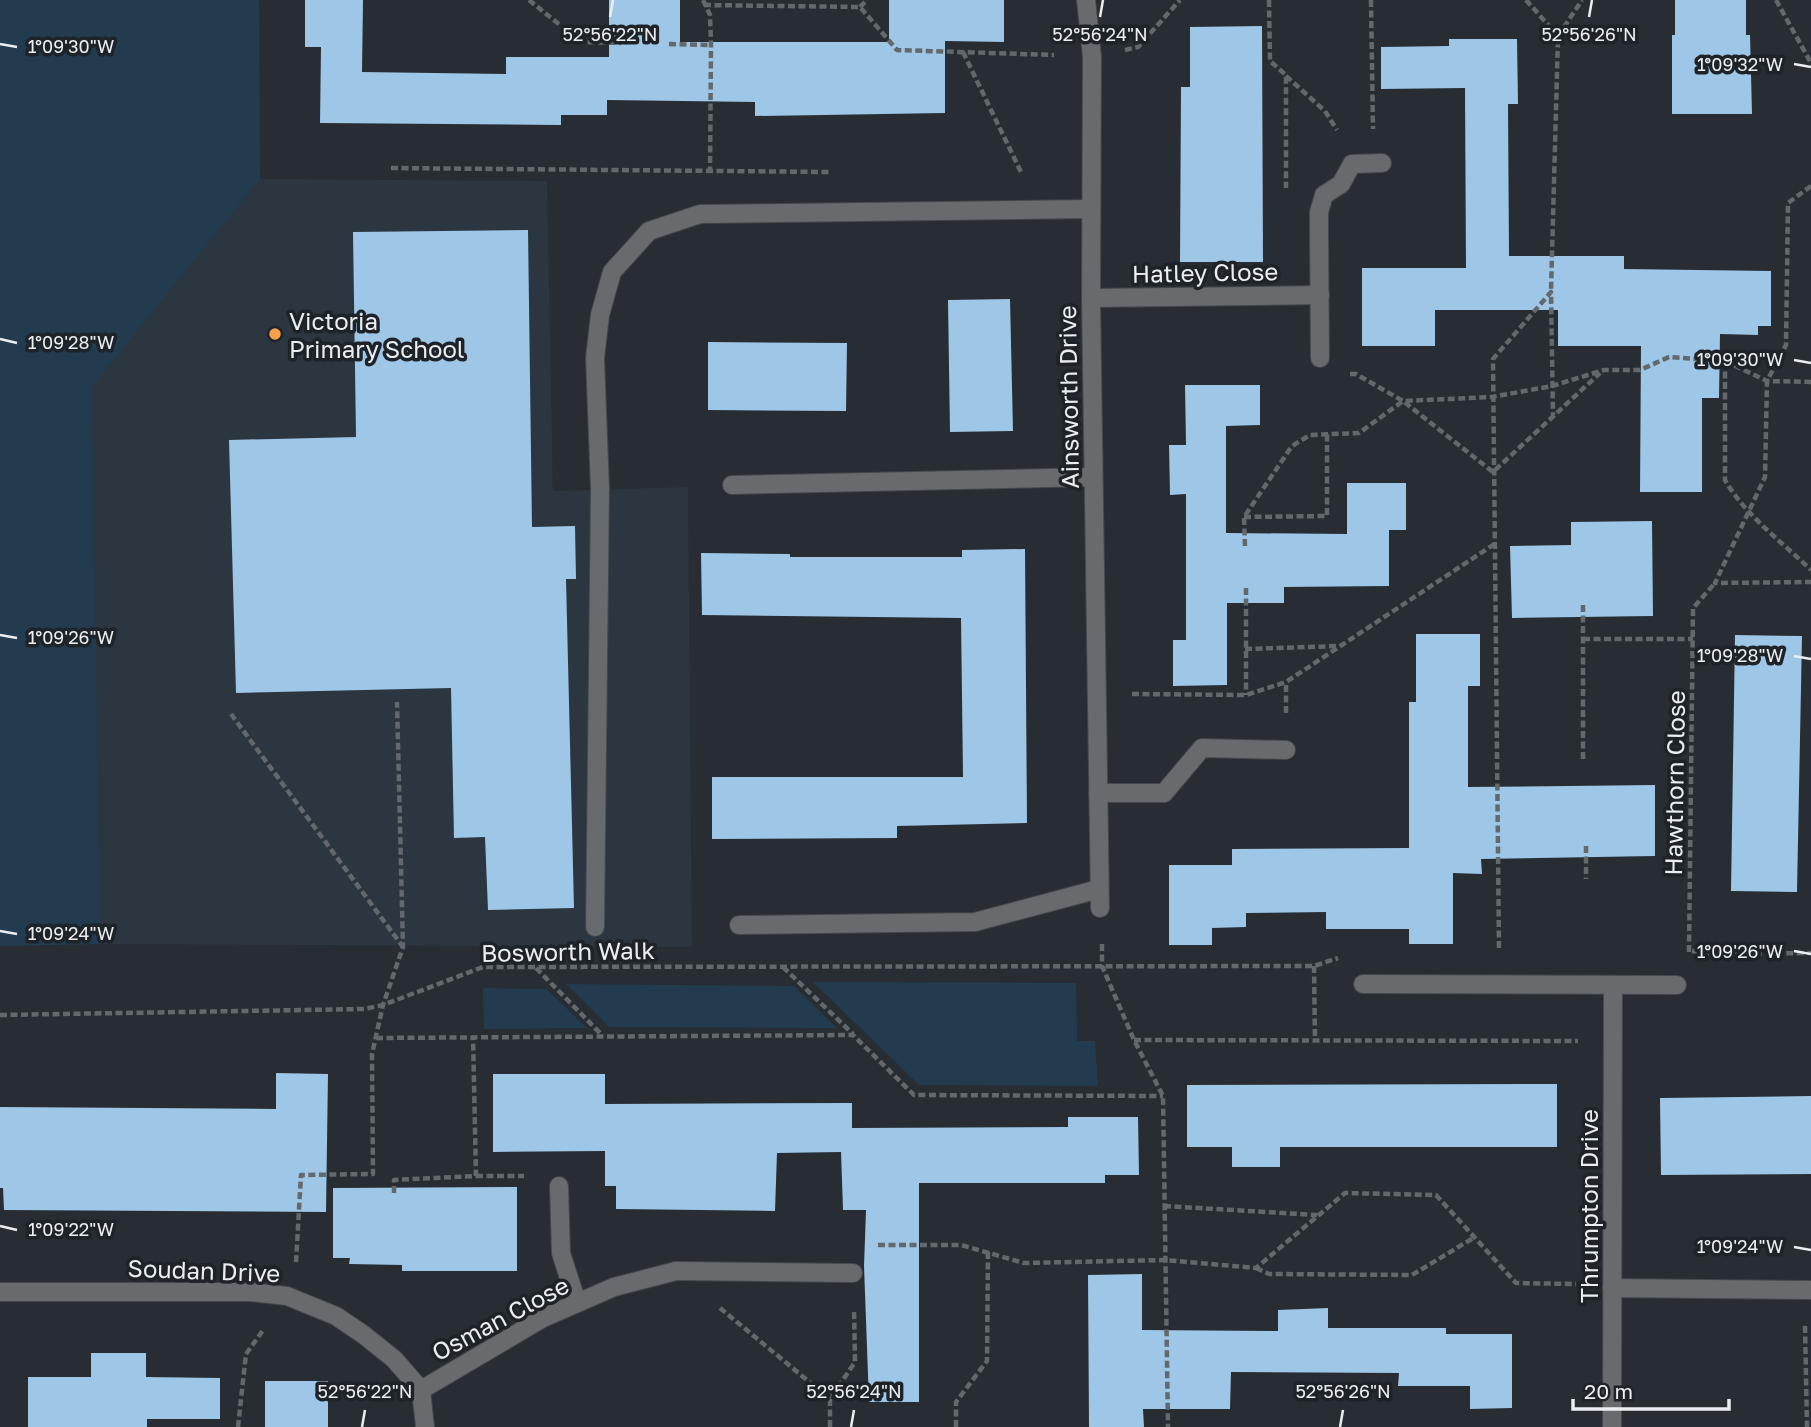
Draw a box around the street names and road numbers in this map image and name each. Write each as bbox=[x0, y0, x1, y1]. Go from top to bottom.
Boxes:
street label: Hatley Close bbox=[1132, 256, 1278, 288]
street label: Ainsworth Drive bbox=[1052, 305, 1084, 489]
street label: Hawthorn Close bbox=[1658, 690, 1690, 876]
street label: Bosworth Walk bbox=[481, 935, 655, 967]
street label: Thrumpton Drive bbox=[1574, 1109, 1603, 1303]
street label: Soudan Drive bbox=[127, 1253, 281, 1287]
street label: Osman Close bbox=[427, 1270, 573, 1366]

